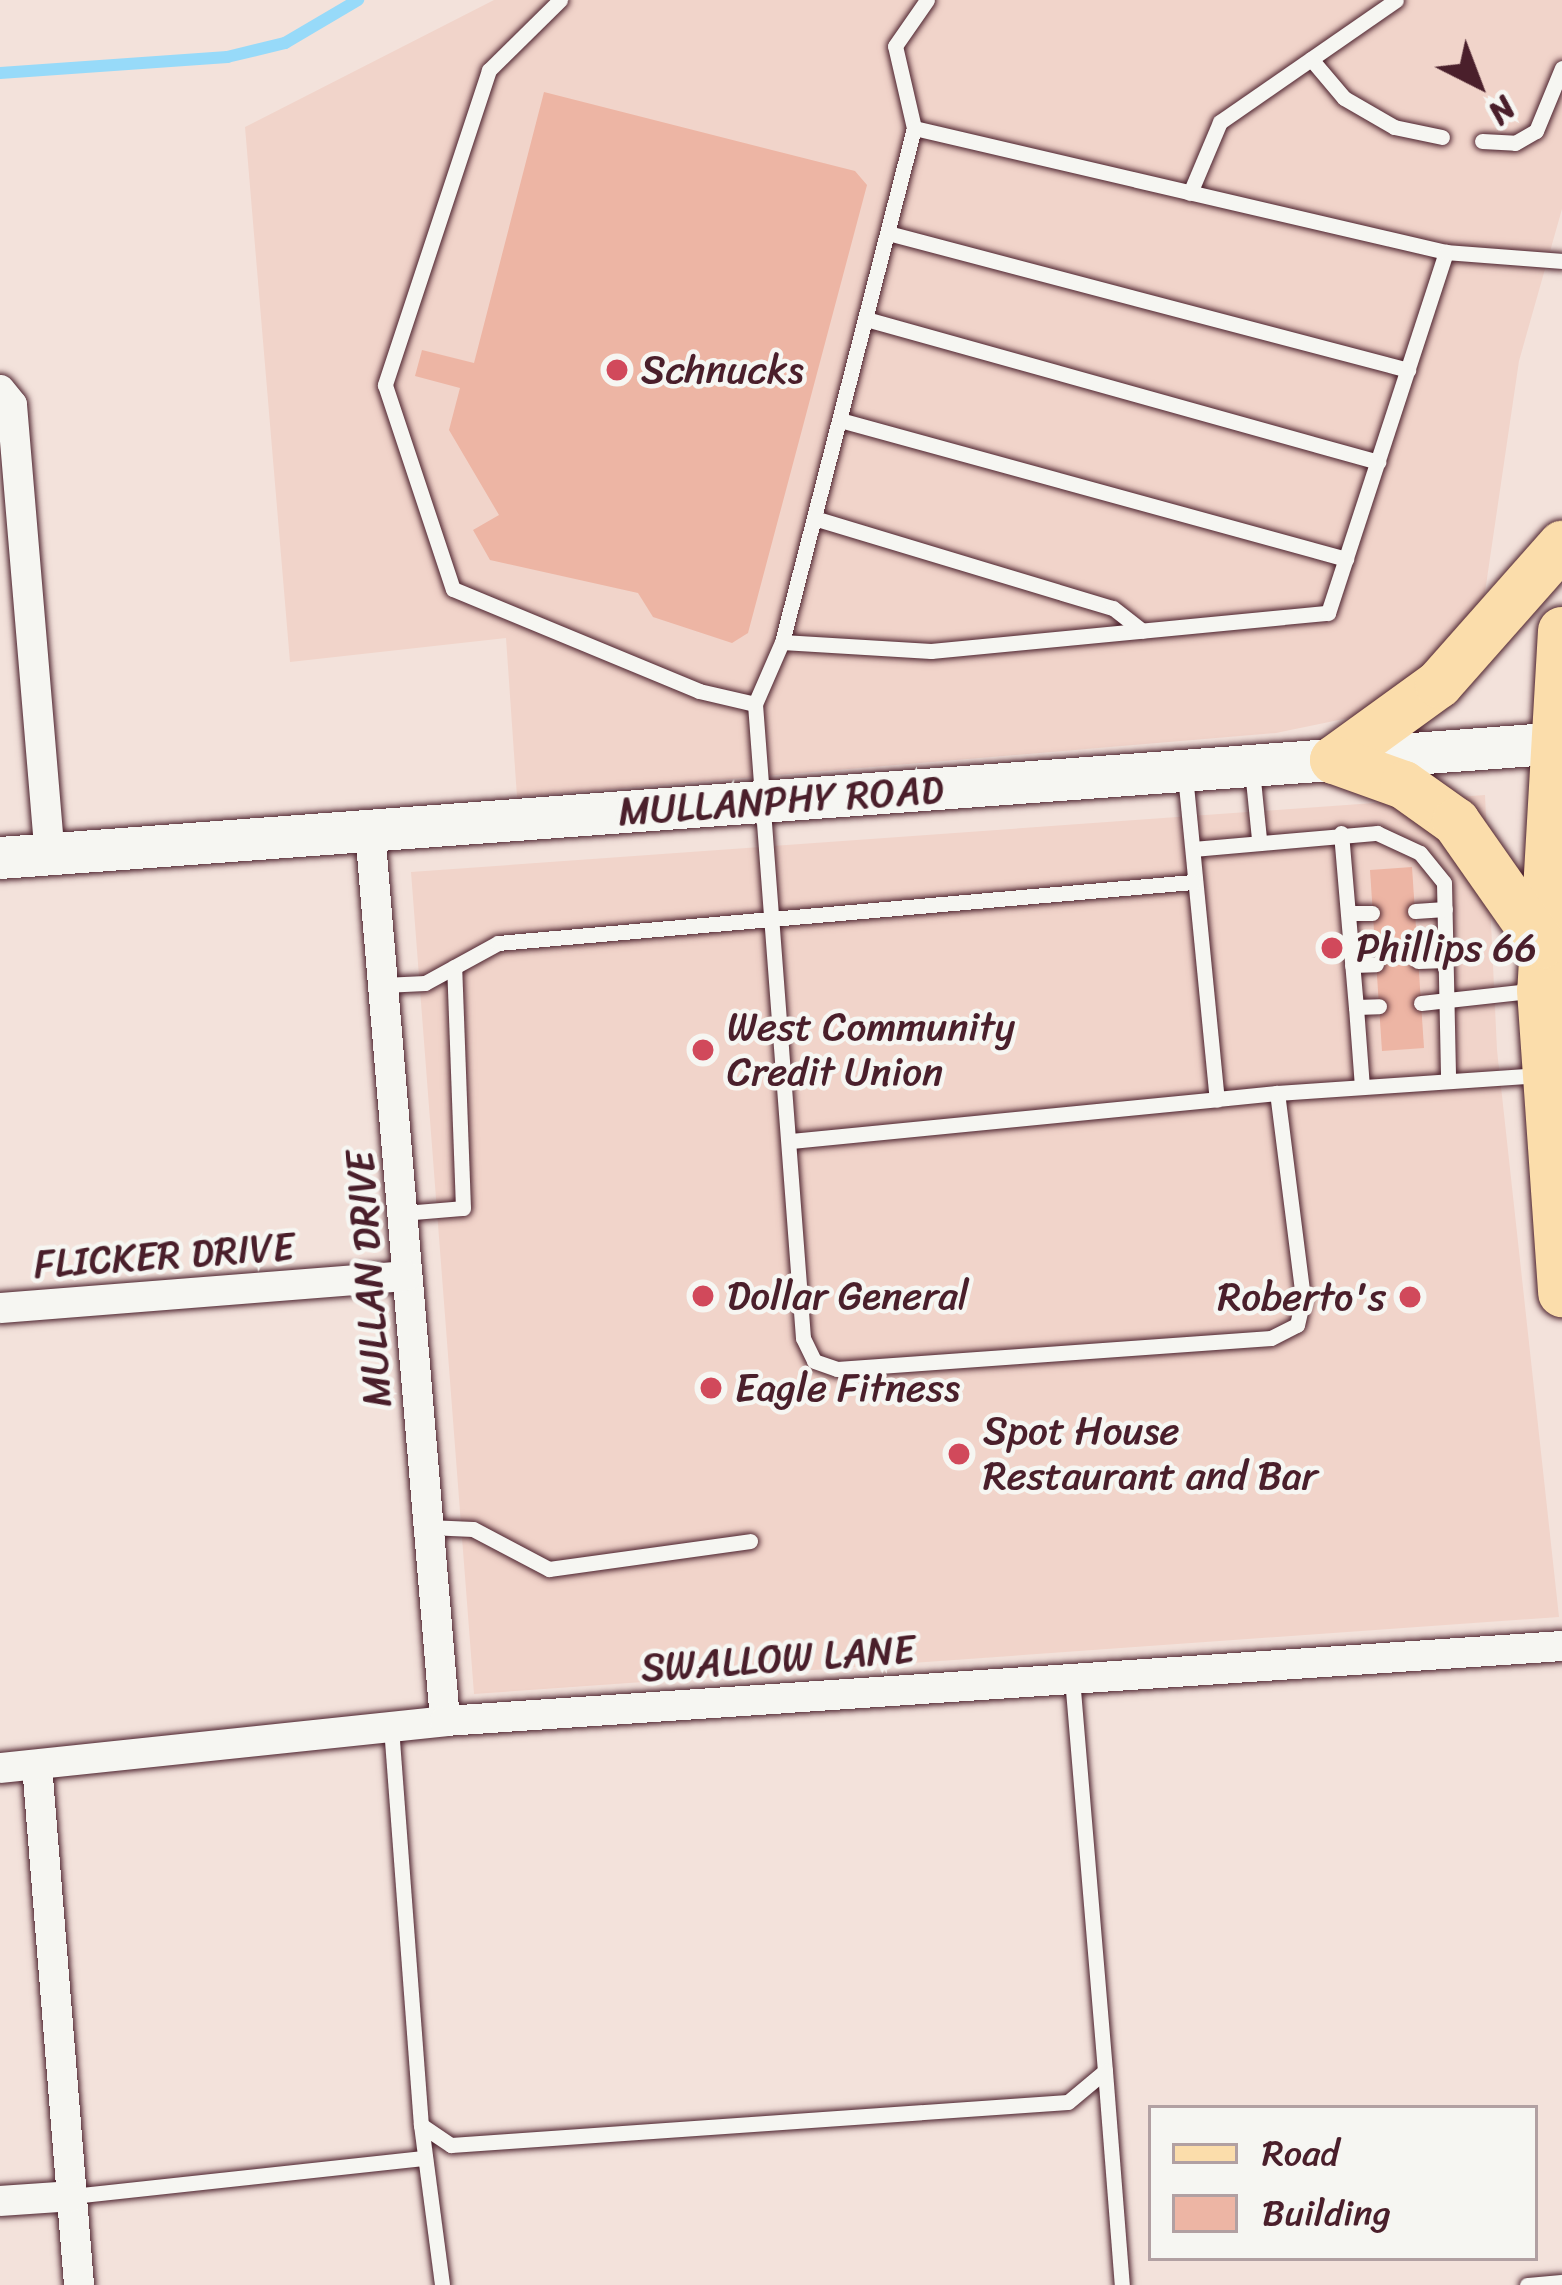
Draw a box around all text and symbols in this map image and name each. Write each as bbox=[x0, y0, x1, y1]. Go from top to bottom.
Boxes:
north arrow bbox=[1418, 24, 1538, 144]
text: N bbox=[1474, 82, 1530, 140]
place label: Schnucks bbox=[641, 347, 804, 393]
marker: Schnucks bbox=[604, 357, 630, 383]
street label: MULLANPHY ROAD bbox=[617, 766, 945, 836]
place label: Phillips 66 bbox=[1356, 925, 1537, 971]
marker: Phillips 66 bbox=[1319, 935, 1345, 961]
place label: West Community Credit Union bbox=[727, 1005, 1016, 1096]
marker: West Community Credit Union bbox=[690, 1037, 716, 1063]
street label: MULLAN DRIVE bbox=[336, 1146, 402, 1412]
street label: FLICKER DRIVE bbox=[30, 1223, 298, 1289]
place label: Dollar General bbox=[727, 1273, 970, 1319]
place label: Roberto's bbox=[1217, 1274, 1386, 1320]
marker: Dollar General bbox=[690, 1283, 716, 1309]
marker: Roberto's bbox=[1397, 1284, 1423, 1310]
place label: Eagle Fitness bbox=[735, 1365, 961, 1411]
marker: Eagle Fitness bbox=[698, 1375, 724, 1401]
place label: Spot House Restaurant and Bar bbox=[983, 1409, 1317, 1500]
marker: Spot House Restaurant and Bar bbox=[946, 1441, 972, 1467]
street label: SWALLOW LANE bbox=[639, 1626, 917, 1692]
legend bbox=[1148, 2105, 1538, 2261]
text: Road bbox=[1262, 2121, 1339, 2185]
text: Building bbox=[1262, 2181, 1391, 2245]

